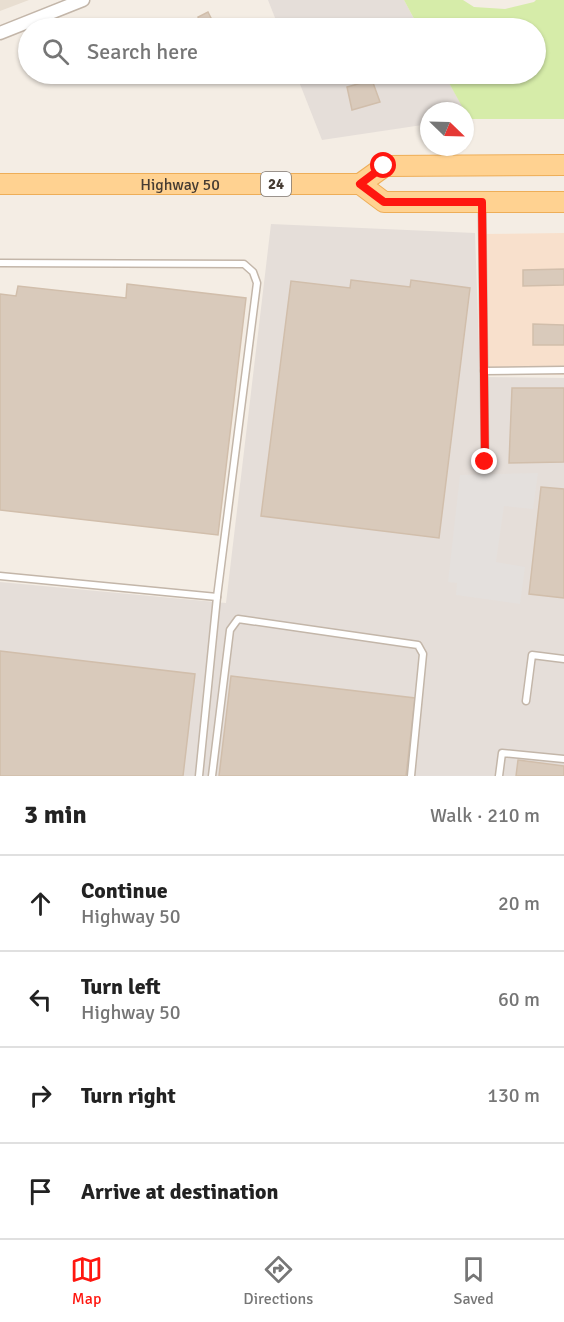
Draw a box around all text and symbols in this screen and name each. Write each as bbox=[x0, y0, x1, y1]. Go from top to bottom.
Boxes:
search box bbox=[18, 18, 546, 84]
icon: search bbox=[39, 35, 72, 68]
text: Search here bbox=[87, 38, 198, 65]
north arrow bbox=[420, 102, 474, 156]
route start bbox=[370, 152, 396, 178]
road number: 24 bbox=[261, 172, 291, 196]
street label: Highway 50 bbox=[140, 175, 220, 195]
route end bbox=[471, 448, 497, 474]
text: 3 min bbox=[24, 799, 87, 831]
text: Walk · 210 m bbox=[430, 803, 540, 828]
text: Continue bbox=[81, 877, 168, 904]
icon: ahead bbox=[24, 887, 57, 920]
text: 20 m bbox=[498, 891, 540, 916]
text: Highway 50 bbox=[81, 904, 181, 929]
text: Turn left bbox=[81, 973, 161, 1000]
icon: left bbox=[24, 983, 57, 1016]
text: 60 m bbox=[498, 987, 540, 1012]
text: Highway 50 bbox=[81, 1000, 181, 1025]
icon: right bbox=[24, 1079, 57, 1112]
text: Turn right bbox=[81, 1082, 176, 1109]
text: 130 m bbox=[487, 1083, 540, 1108]
icon: arrive bbox=[24, 1175, 57, 1208]
text: Arrive at destination bbox=[81, 1178, 278, 1205]
tab: Map bbox=[70, 1253, 103, 1309]
tab: Directions bbox=[243, 1253, 313, 1309]
tab: Saved bbox=[454, 1253, 494, 1309]

